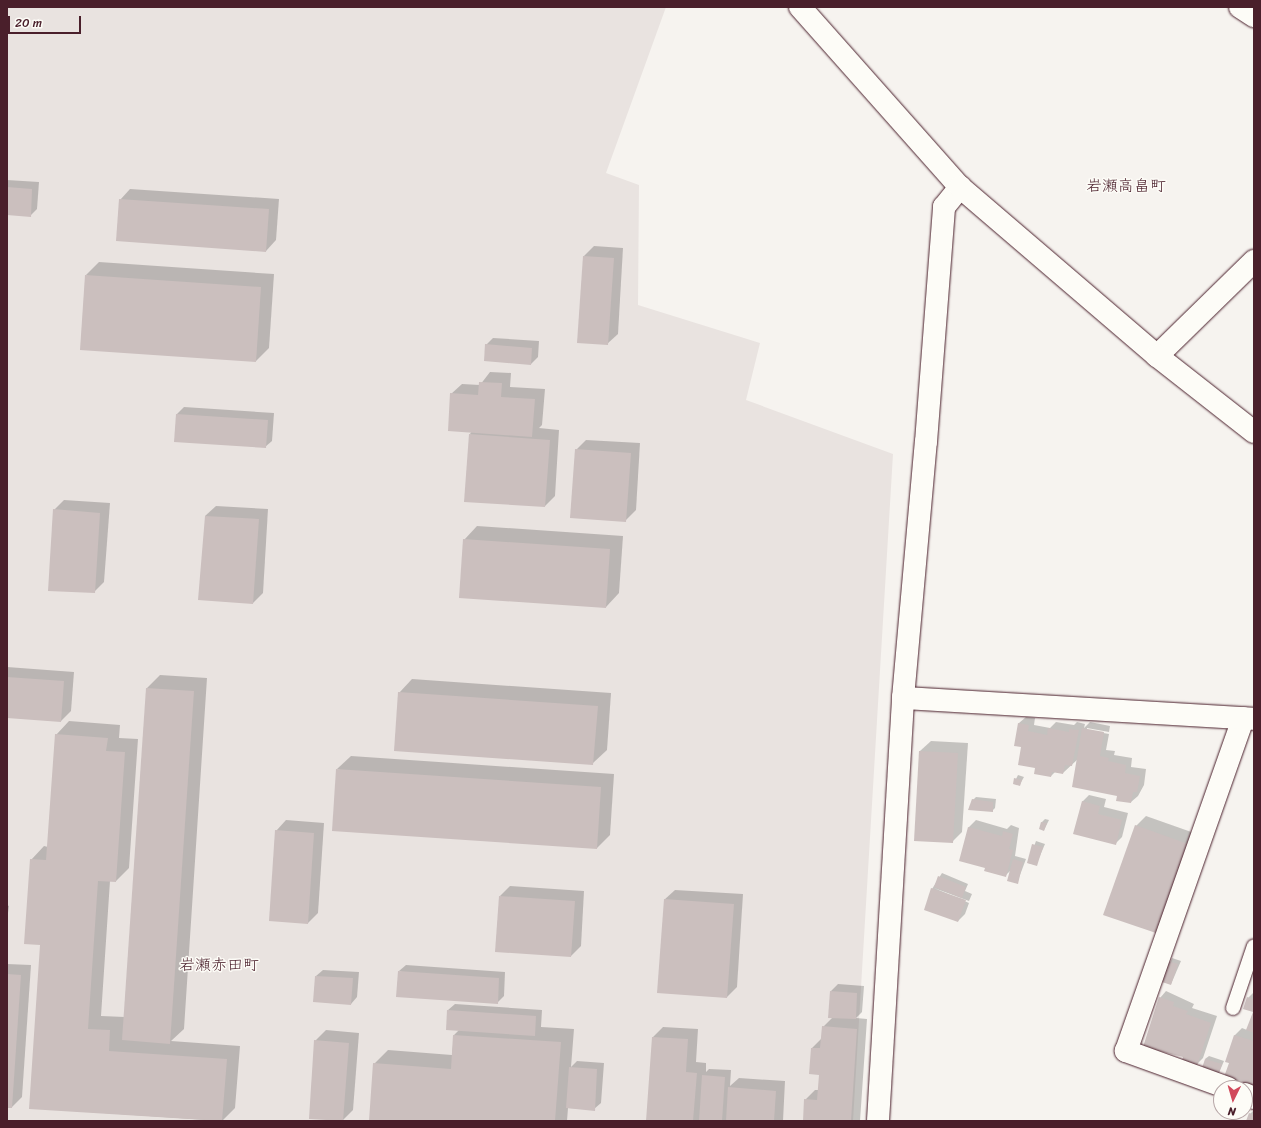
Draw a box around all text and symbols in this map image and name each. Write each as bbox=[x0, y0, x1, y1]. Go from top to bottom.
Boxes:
scale bar bbox=[10, 8, 83, 34]
text: 20 m bbox=[15, 12, 42, 34]
district label: 岩瀬高畠町 bbox=[1086, 176, 1166, 196]
district label: 岩瀬赤田町 bbox=[179, 955, 259, 975]
north arrow bbox=[1213, 1080, 1253, 1120]
text: N bbox=[1227, 1102, 1237, 1121]

